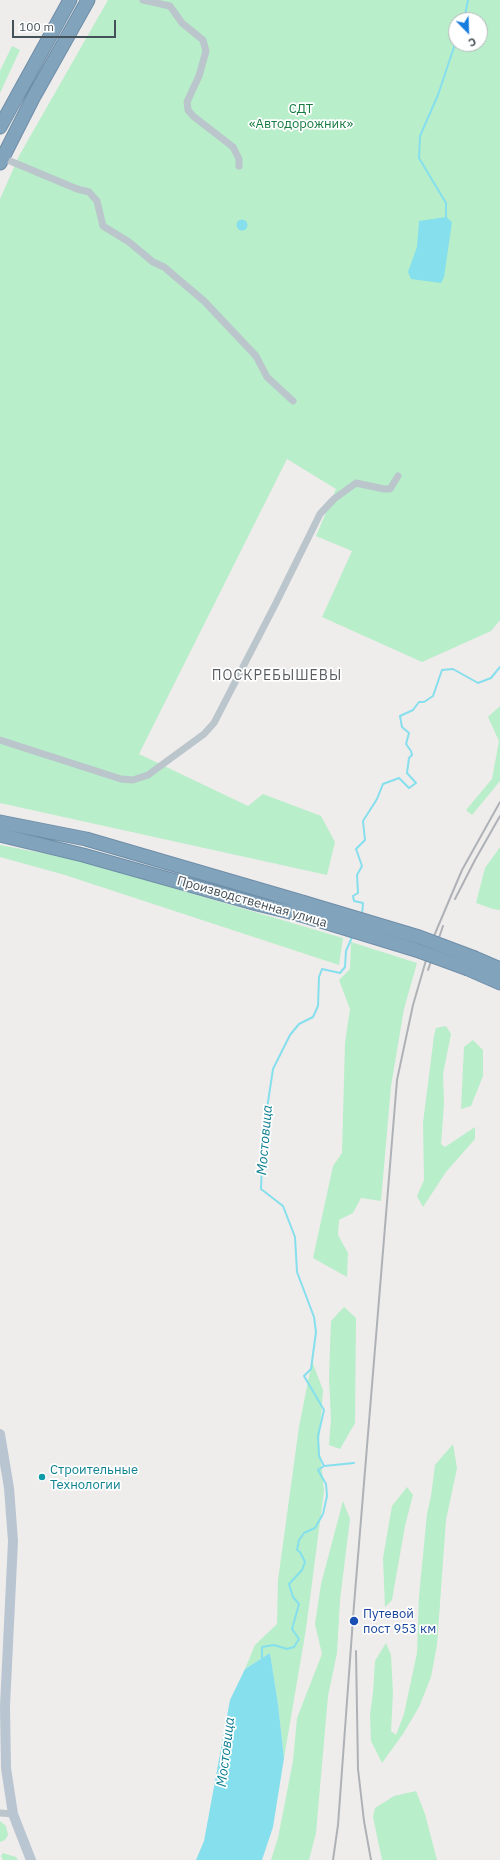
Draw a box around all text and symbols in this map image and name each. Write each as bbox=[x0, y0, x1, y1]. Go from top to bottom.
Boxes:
scale bar bbox=[14, 12, 118, 38]
north arrow bbox=[448, 12, 488, 52]
text: 100 m bbox=[19, 19, 54, 34]
text: С bbox=[466, 34, 478, 50]
park label: СДТ «Автодорожник» bbox=[249, 101, 353, 132]
district label: ПОСКРЕБЫШЕВЫ bbox=[212, 668, 342, 684]
street label: Производственная улица bbox=[175, 873, 329, 931]
water label: Мостовица bbox=[254, 1104, 276, 1176]
place label: Строительные Технологии bbox=[50, 1462, 138, 1493]
marker: Строительные Технологии bbox=[37, 1472, 47, 1482]
place label: Путевой пост 953 км bbox=[363, 1606, 436, 1637]
marker: Путевой пост 953 км bbox=[348, 1615, 360, 1627]
water label: Мостовица bbox=[213, 1716, 239, 1788]

